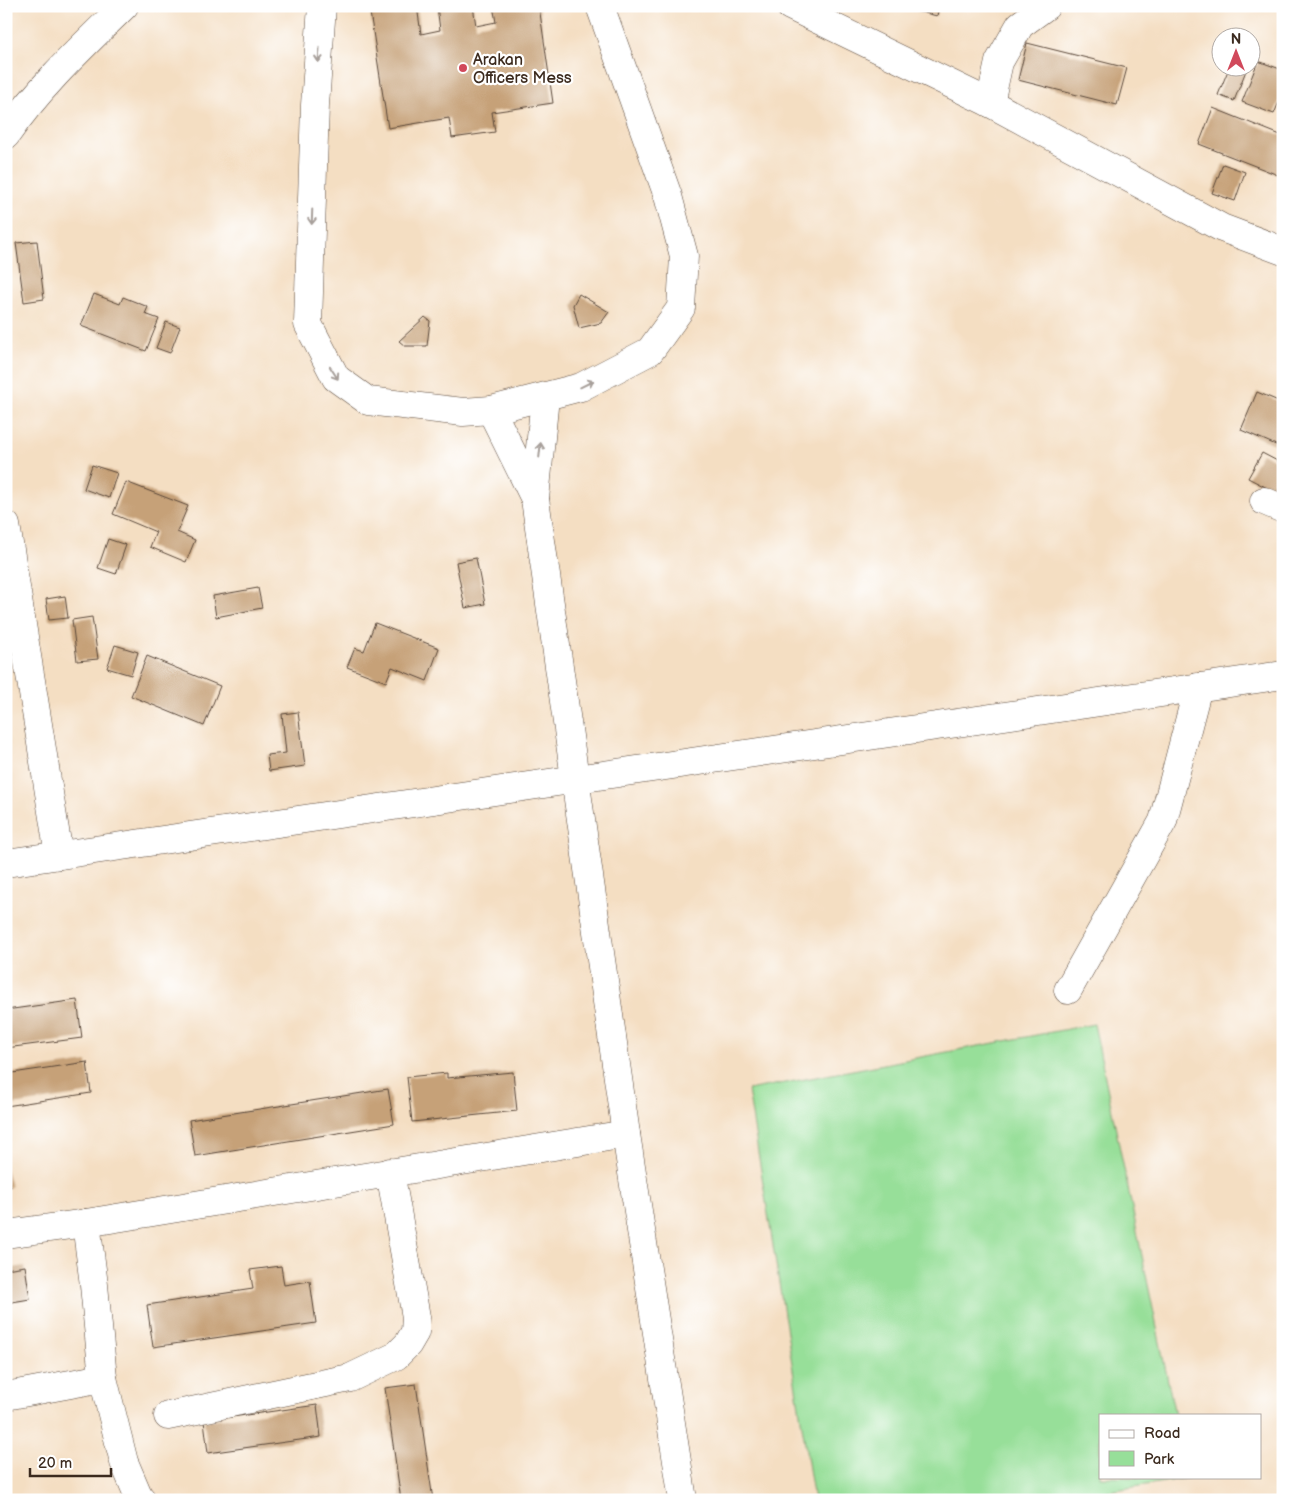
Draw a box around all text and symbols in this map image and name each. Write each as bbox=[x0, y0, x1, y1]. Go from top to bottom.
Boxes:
north arrow bbox=[1212, 28, 1262, 78]
text: N bbox=[1231, 31, 1241, 48]
one-way arrow bbox=[314, 47, 323, 63]
place label: Arakan Officers Mess bbox=[473, 51, 572, 88]
marker: Arakan Officers Mess bbox=[457, 62, 469, 74]
one-way arrow bbox=[307, 209, 316, 225]
one-way arrow bbox=[329, 366, 340, 380]
one-way arrow bbox=[579, 378, 594, 388]
one-way arrow bbox=[535, 443, 545, 459]
legend bbox=[1099, 1414, 1262, 1478]
text: Road bbox=[1144, 1424, 1180, 1443]
scale bar bbox=[30, 1446, 111, 1478]
text: Park bbox=[1144, 1450, 1175, 1469]
text: 20 m bbox=[38, 1454, 72, 1473]

